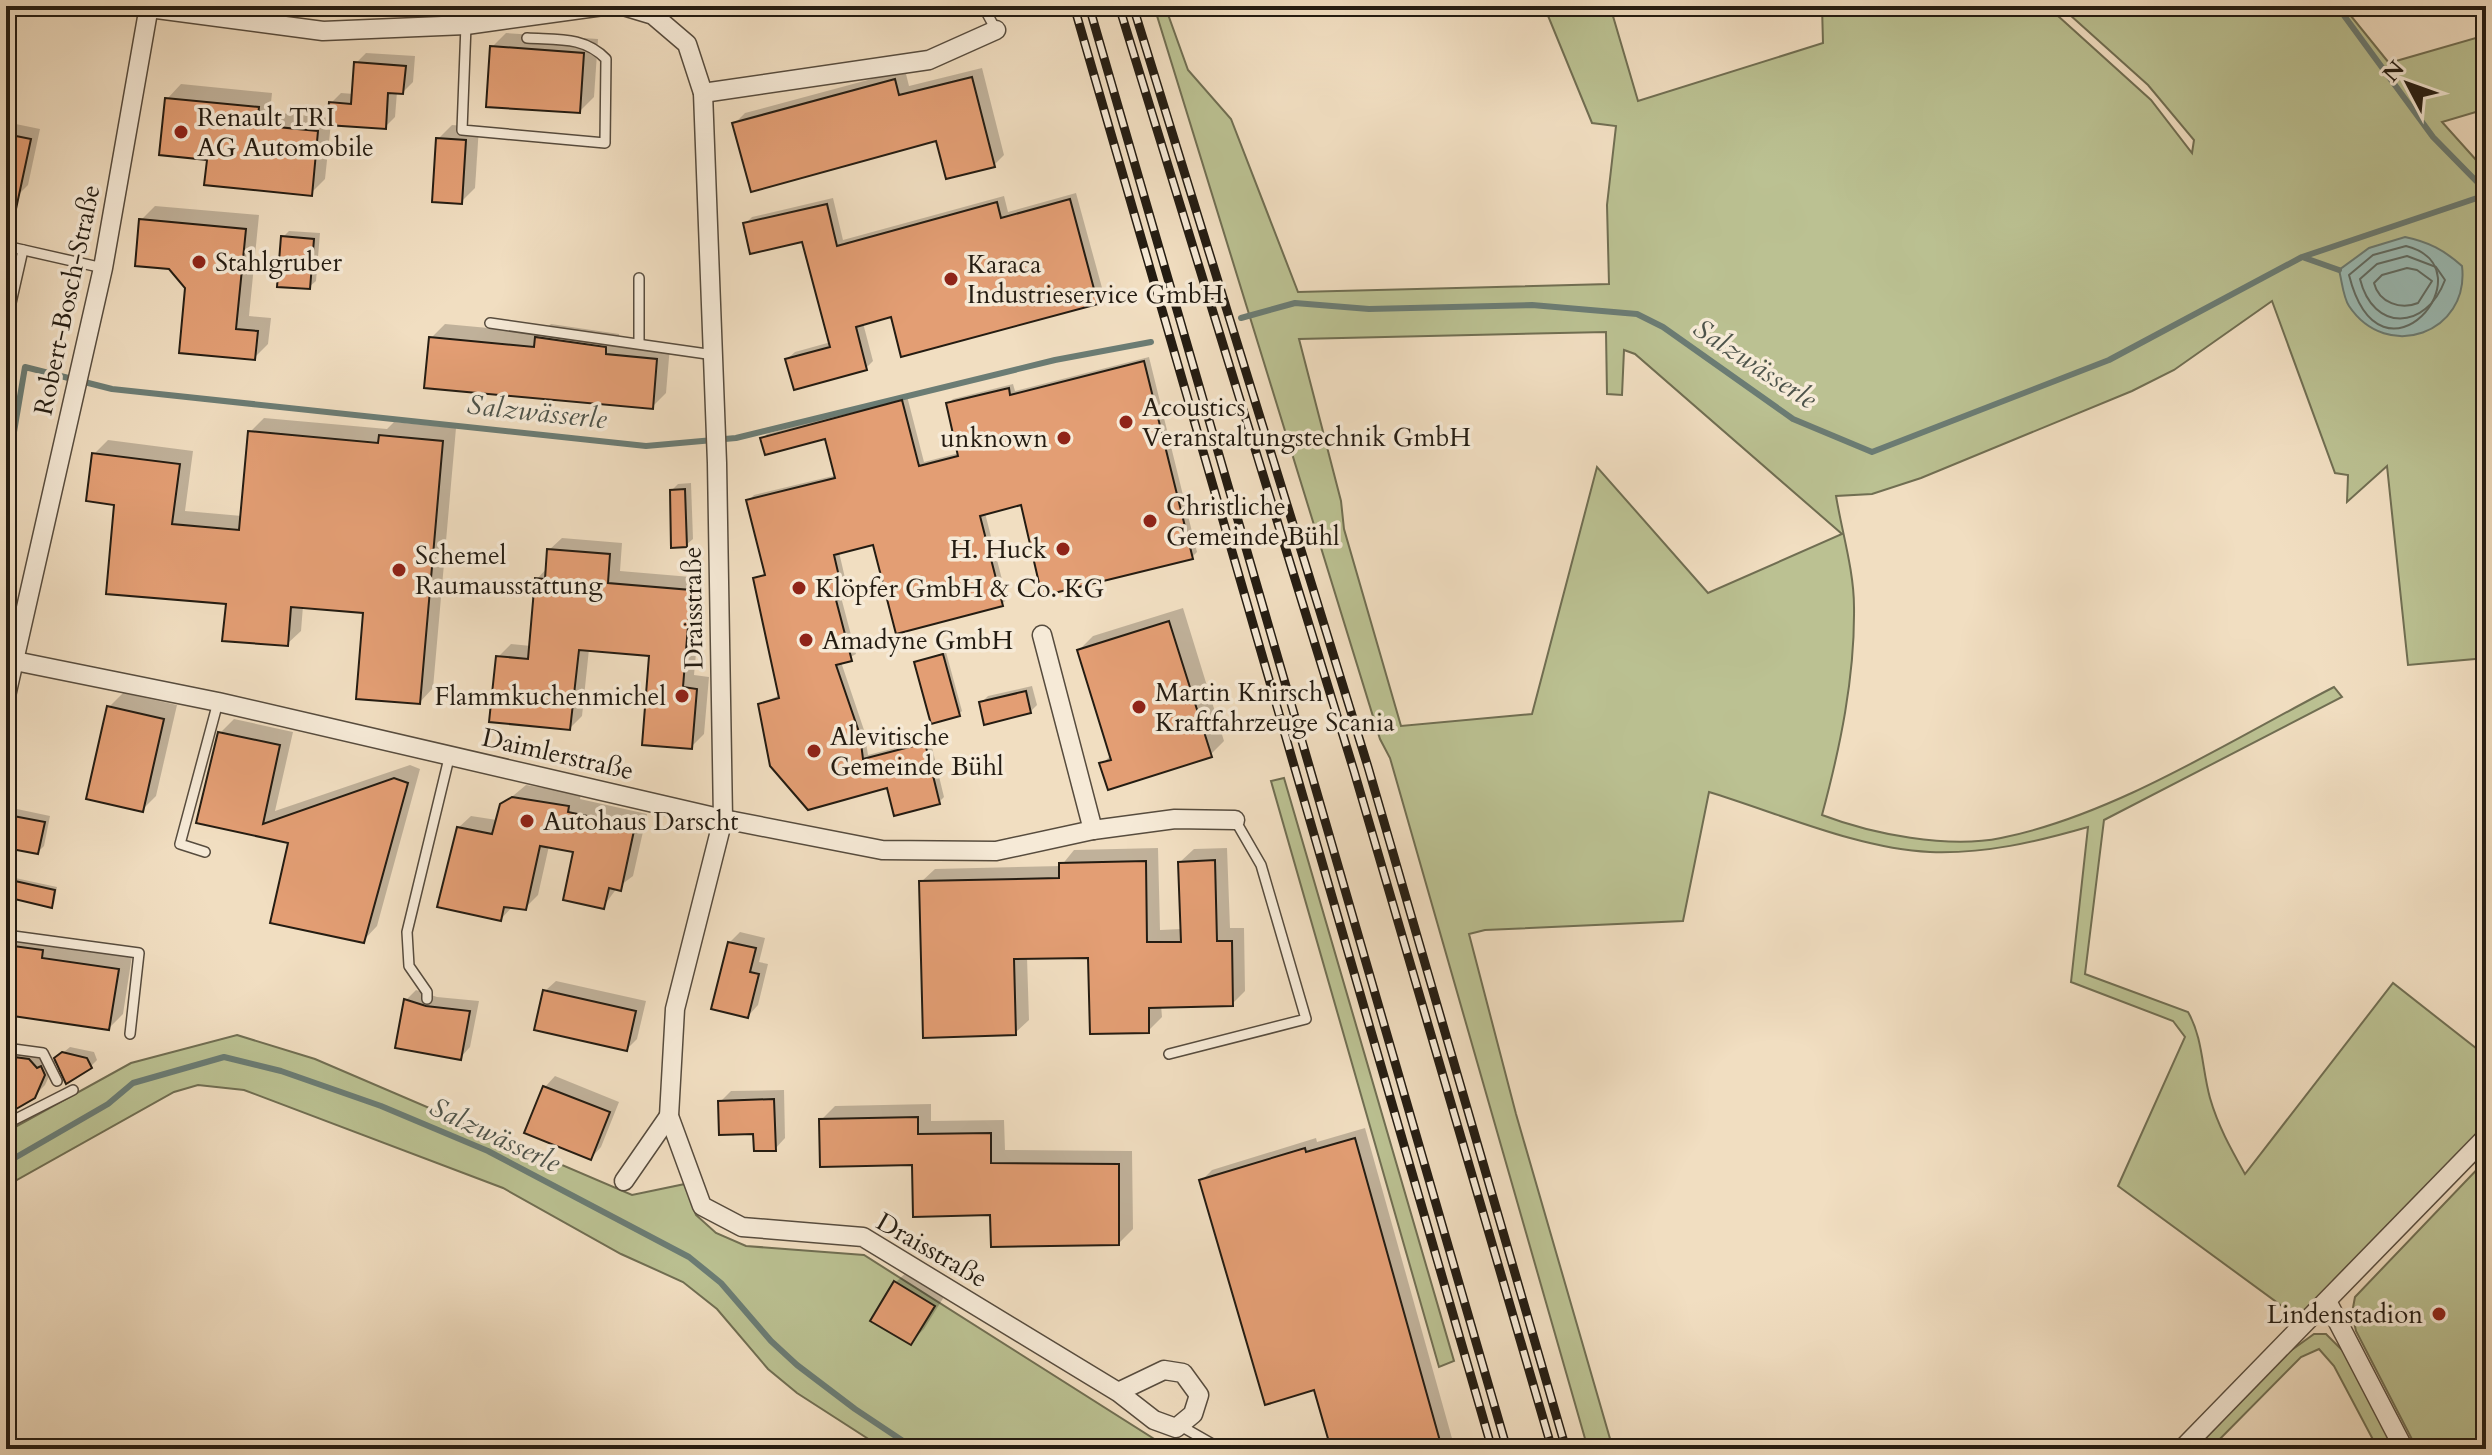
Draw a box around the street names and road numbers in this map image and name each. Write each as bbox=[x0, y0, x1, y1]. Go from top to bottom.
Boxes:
street label: Robert-Bosch-Straße bbox=[26, 182, 108, 418]
street label: Draisstraße bbox=[674, 546, 712, 670]
street label: Daimlerstraße bbox=[479, 720, 637, 788]
street label: Draisstraße bbox=[870, 1204, 994, 1296]

